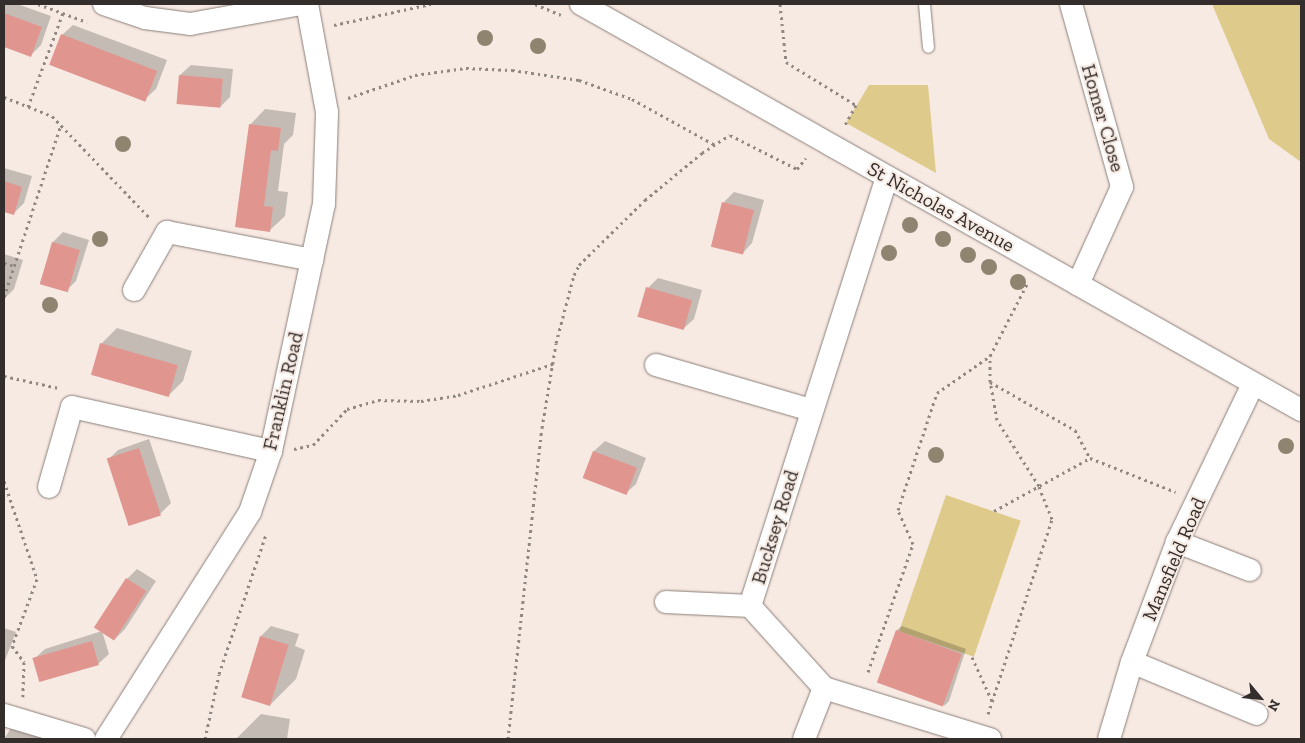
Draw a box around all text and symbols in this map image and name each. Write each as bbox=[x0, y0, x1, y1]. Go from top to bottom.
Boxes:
street label: Homer Close bbox=[1076, 61, 1130, 175]
street label: St Nicholas Avenue bbox=[863, 157, 1019, 257]
street label: Franklin Road bbox=[258, 329, 308, 453]
street label: Bucksey Road bbox=[746, 467, 804, 587]
street label: Mansfield Road bbox=[1137, 494, 1211, 624]
north arrow bbox=[1235, 673, 1285, 723]
text: N bbox=[1264, 697, 1284, 714]

